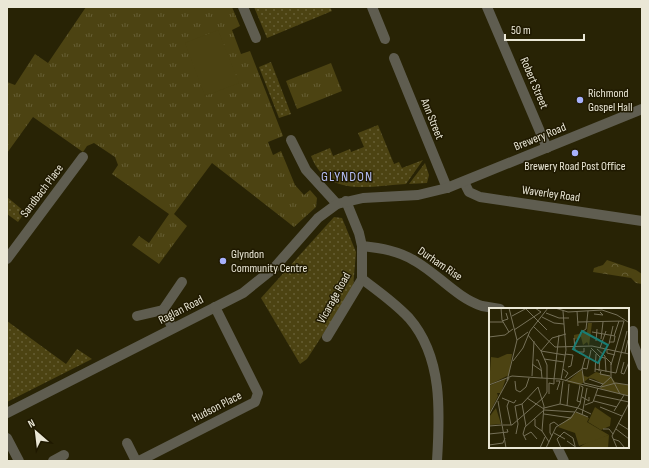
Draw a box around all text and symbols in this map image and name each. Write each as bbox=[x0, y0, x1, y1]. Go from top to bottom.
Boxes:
scale bar bbox=[505, 16, 584, 42]
text: 50 m bbox=[511, 23, 531, 38]
street label: Robert Street bbox=[516, 55, 552, 111]
place label: Richmond Gospel Hall bbox=[588, 86, 632, 115]
street label: Ann Street bbox=[417, 95, 447, 142]
marker: Richmond Gospel Hall bbox=[575, 95, 585, 105]
street label: Brewery Road bbox=[512, 120, 568, 154]
marker: Brewery Road Post Office bbox=[570, 148, 580, 158]
place label: Brewery Road Post Office bbox=[524, 159, 626, 174]
street label: Sandbach Place bbox=[17, 161, 67, 221]
district label: GLYNDON bbox=[321, 168, 373, 185]
street label: Waverley Road bbox=[521, 183, 581, 205]
street label: Durham Rise bbox=[415, 244, 465, 284]
place label: Glyndon Community Centre bbox=[231, 247, 307, 276]
marker: Glyndon Community Centre bbox=[218, 256, 228, 266]
street label: Vicarage Road bbox=[314, 270, 354, 326]
street label: Raglan Road bbox=[156, 292, 206, 328]
inset map bbox=[489, 308, 629, 448]
street label: Hudson Place bbox=[190, 388, 245, 426]
north arrow bbox=[16, 412, 56, 452]
text: N bbox=[26, 416, 37, 431]

